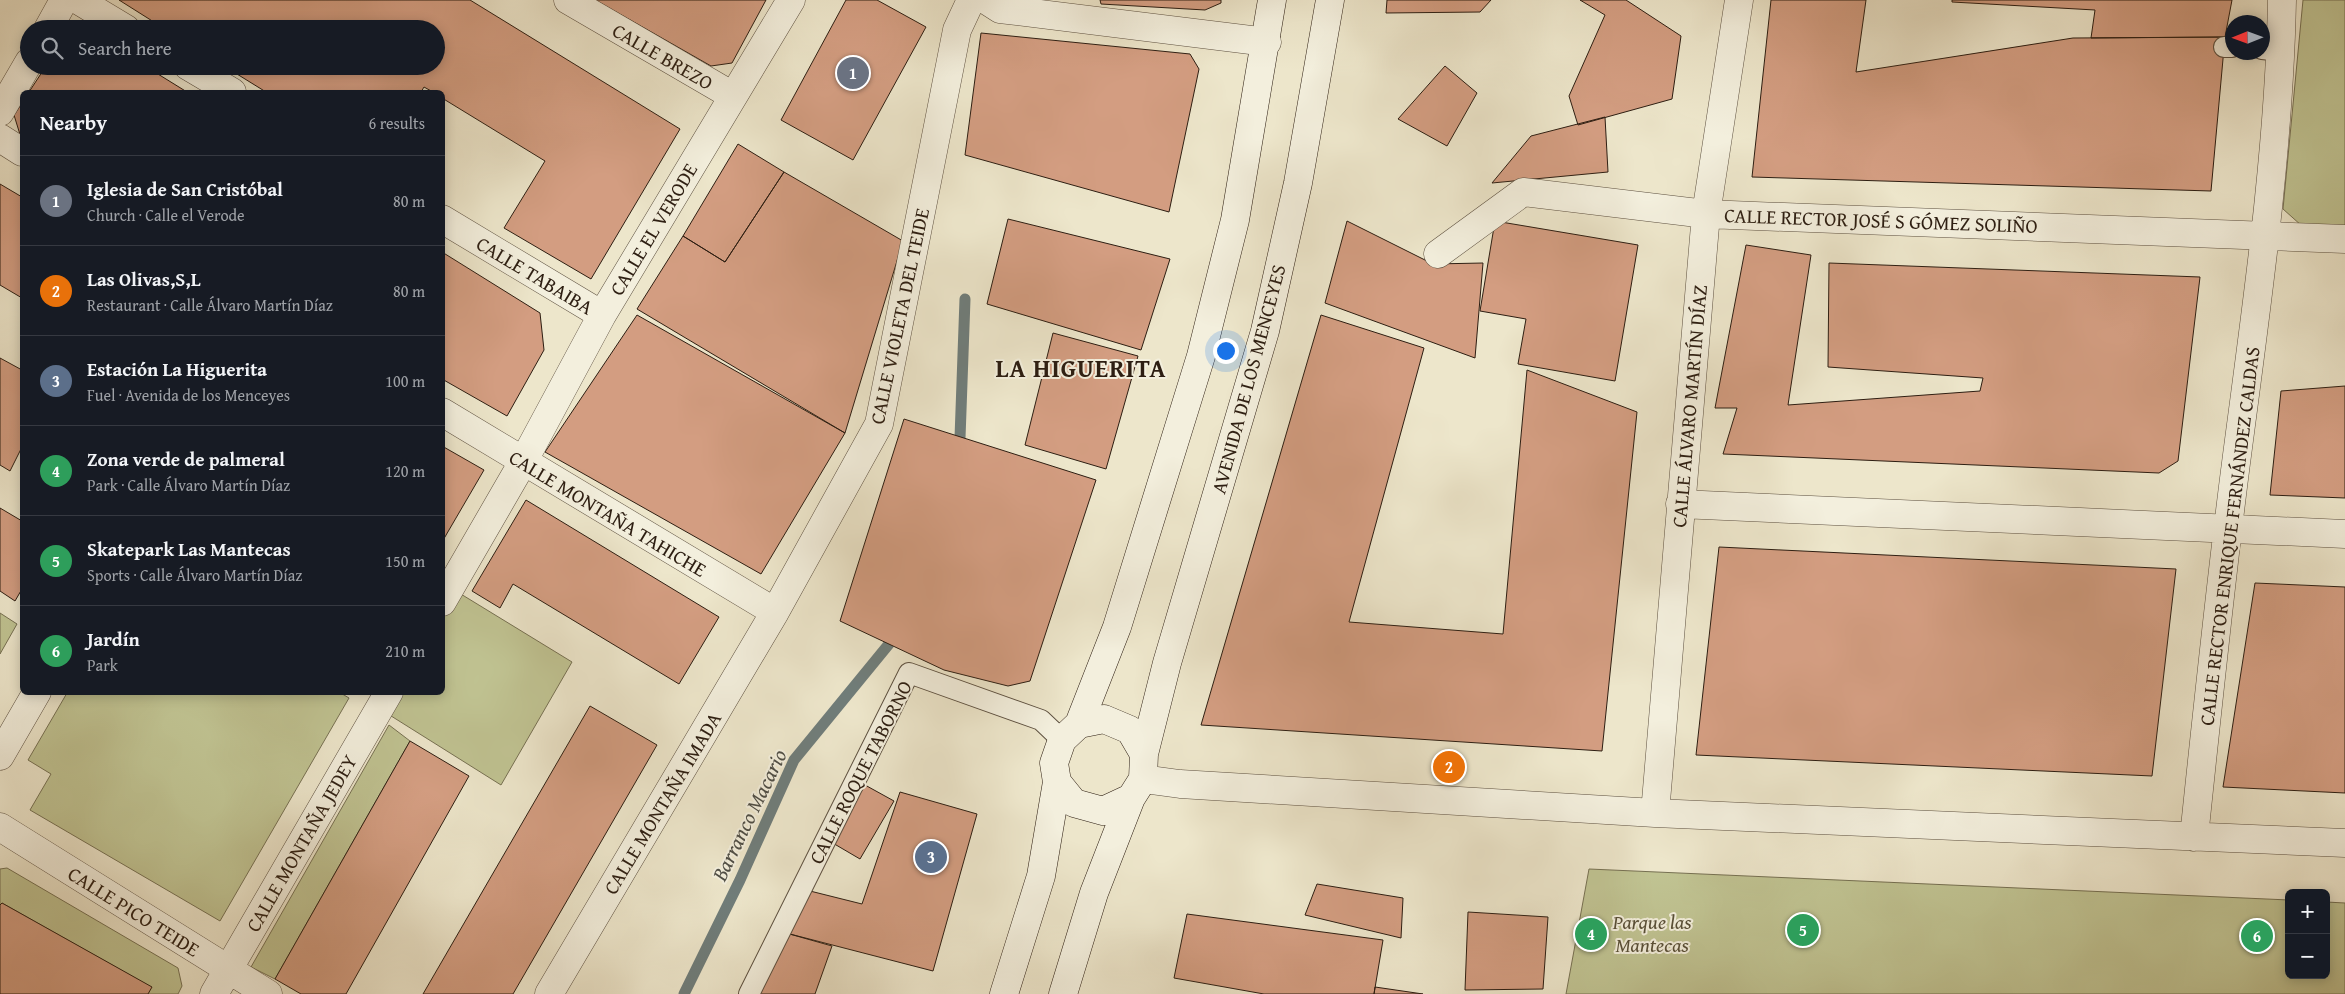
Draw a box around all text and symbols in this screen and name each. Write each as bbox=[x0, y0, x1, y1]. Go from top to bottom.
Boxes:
street label: CALLE BREZO bbox=[607, 15, 719, 97]
north arrow bbox=[2225, 15, 2270, 60]
search box bbox=[20, 20, 445, 75]
icon: search bbox=[38, 34, 66, 62]
text: Search here bbox=[78, 34, 172, 62]
pin: 1 bbox=[837, 54, 869, 92]
text: Nearby bbox=[40, 107, 107, 138]
text: 6 results bbox=[368, 111, 425, 135]
street label: CALLE EL VERODE bbox=[602, 157, 704, 301]
text: Iglesia de San Cristóbal bbox=[87, 175, 283, 203]
text: 1 bbox=[52, 189, 60, 213]
text: 80 m bbox=[393, 189, 425, 213]
street label: CALLE RECTOR JOSÉ S GÓMEZ SOLIÑO bbox=[1724, 200, 2038, 240]
text: Church · Calle el Verode bbox=[87, 203, 245, 227]
street label: CALLE VIOLETA DEL TEIDE bbox=[862, 205, 936, 427]
street label: CALLE TABAIBA bbox=[471, 229, 599, 321]
street label: AVENIDA DE LOS MENCEYES bbox=[1203, 261, 1293, 497]
text: Las Olivas,S,L bbox=[87, 265, 201, 293]
text: 2 bbox=[52, 279, 60, 303]
text: 80 m bbox=[393, 279, 425, 303]
street label: CALLE ÁLVARO MARTÍN DÍAZ bbox=[1664, 283, 1714, 529]
text: Restaurant · Calle Álvaro Martín Díaz bbox=[87, 293, 333, 317]
your location bbox=[1213, 338, 1239, 364]
street label: CALLE RECTOR ENRIQUE FERNÁNDEZ CALDAS bbox=[2191, 345, 2267, 727]
district label: LA HIGUERITA bbox=[996, 350, 1166, 386]
text: Estación La Higuerita bbox=[87, 355, 267, 383]
text: 3 bbox=[52, 369, 60, 393]
text: 100 m bbox=[385, 369, 425, 393]
text: Fuel · Avenida de los Menceyes bbox=[87, 383, 290, 407]
street label: CALLE MONTAÑA TAHICHE bbox=[504, 442, 712, 584]
text: Zona verde de palmeral bbox=[87, 445, 285, 473]
text: 4 bbox=[52, 459, 60, 483]
text: 120 m bbox=[385, 459, 425, 483]
text: Park · Calle Álvaro Martín Díaz bbox=[87, 473, 290, 497]
text: Skatepark Las Mantecas bbox=[87, 535, 291, 563]
text: 5 bbox=[52, 549, 60, 573]
text: 150 m bbox=[385, 549, 425, 573]
text: Sports · Calle Álvaro Martín Díaz bbox=[87, 563, 302, 587]
text: Jardín bbox=[87, 625, 140, 653]
text: 6 bbox=[52, 639, 60, 663]
text: 210 m bbox=[385, 639, 425, 663]
text: Park bbox=[87, 653, 118, 677]
street label: CALLE ROQUE TABORNO bbox=[801, 675, 919, 869]
street label: CALLE MONTAÑA IMADA bbox=[596, 706, 728, 900]
water label: Barranco Macario bbox=[703, 744, 794, 887]
pin: 2 bbox=[1433, 748, 1465, 786]
street label: CALLE MONTAÑA JEDEY bbox=[238, 749, 364, 937]
pin: 3 bbox=[915, 838, 947, 876]
street label: CALLE PICO TEIDE bbox=[62, 859, 206, 963]
map controls bbox=[2285, 889, 2330, 979]
button: + bbox=[2285, 889, 2330, 934]
park label: Parque las Mantecas bbox=[1612, 907, 1692, 959]
pin: 5 bbox=[1787, 911, 1819, 949]
pin: 4 bbox=[1575, 915, 1607, 953]
pin: 6 bbox=[2241, 917, 2273, 955]
button: − bbox=[2285, 934, 2330, 979]

